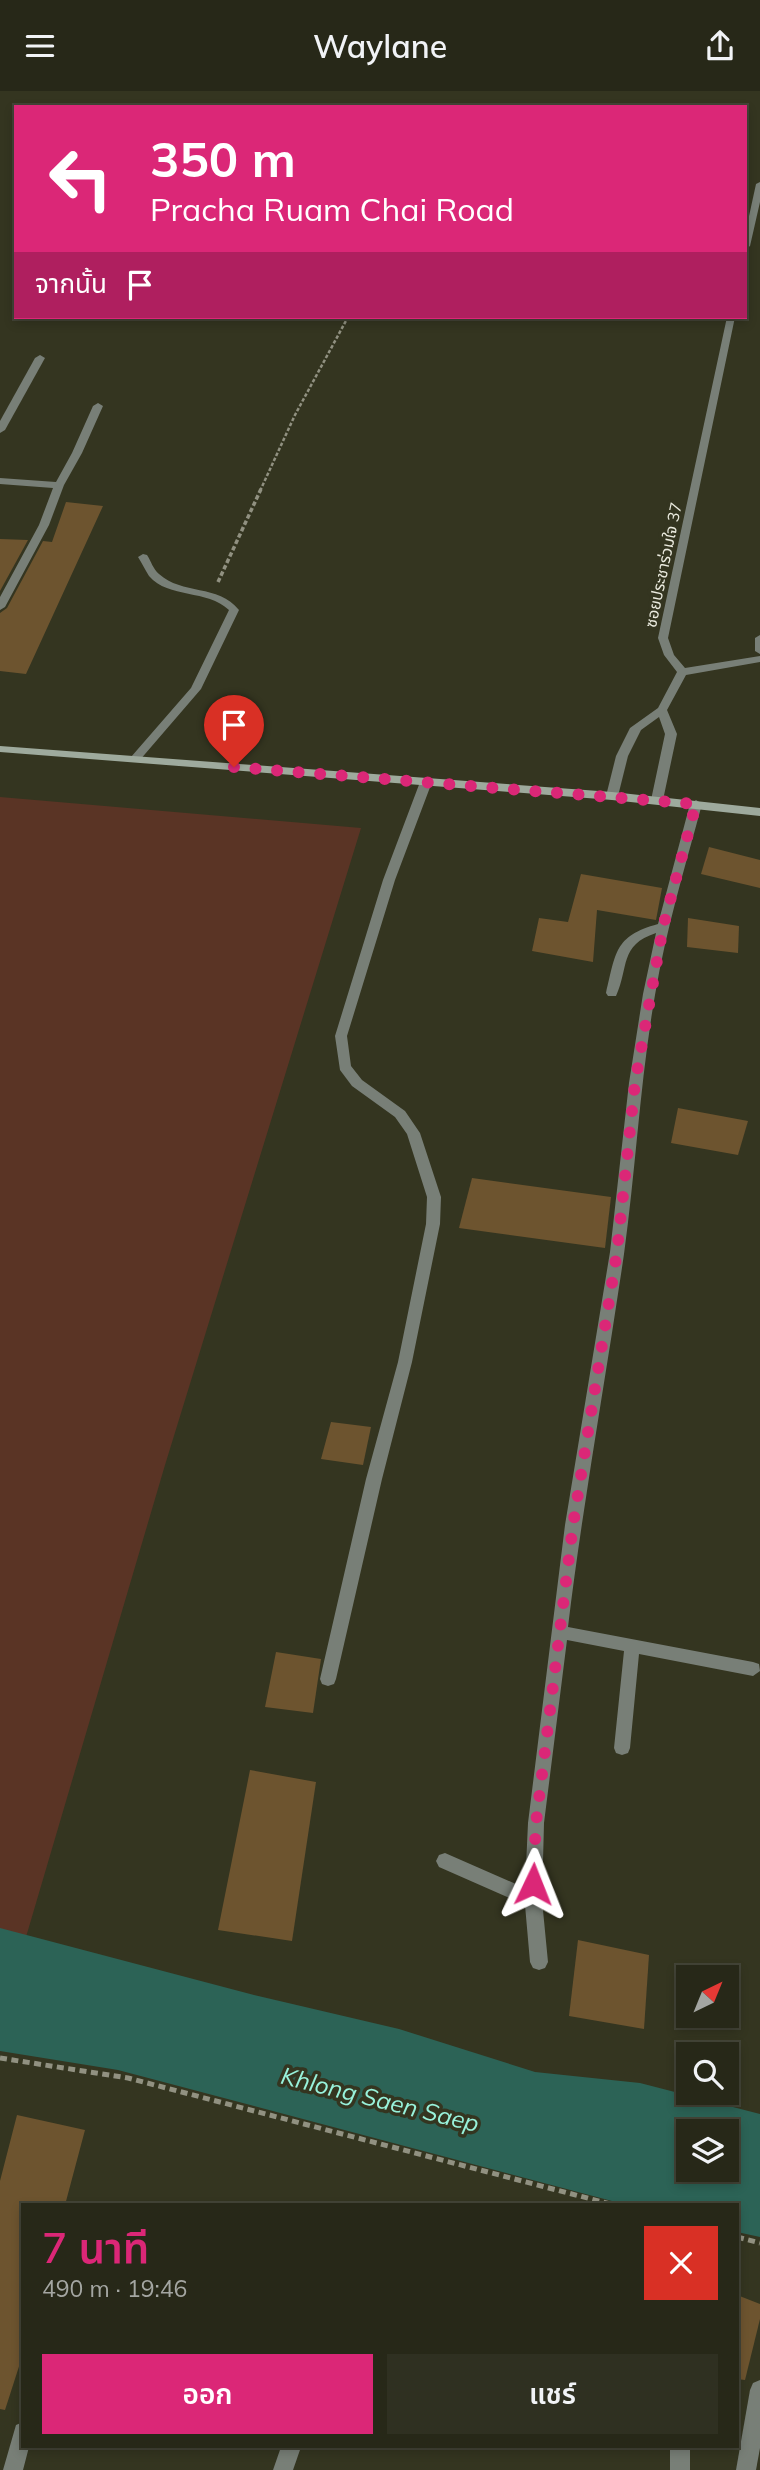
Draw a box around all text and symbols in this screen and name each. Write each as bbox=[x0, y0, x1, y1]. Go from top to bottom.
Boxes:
text: Waylane bbox=[313, 26, 447, 66]
icon: menu bbox=[21, 27, 59, 65]
icon: share bbox=[701, 27, 739, 65]
text: 350 m bbox=[150, 128, 296, 189]
icon: left bbox=[35, 133, 126, 224]
text: Pracha Ruam Chai Road bbox=[150, 189, 514, 229]
icon: arrive bbox=[121, 266, 159, 304]
text: จากนั้น bbox=[35, 267, 107, 300]
street label: ซอยประชาร่วมใจ 37 bbox=[640, 501, 686, 629]
pin bbox=[204, 695, 264, 767]
icon: arrive bbox=[215, 706, 253, 744]
position arrow bbox=[496, 1847, 570, 1921]
north arrow bbox=[676, 1965, 738, 2028]
map controls bbox=[676, 1965, 739, 2182]
button: search bbox=[676, 2042, 739, 2105]
water label: Khlong Saen Saep bbox=[278, 2060, 482, 2138]
button: layers bbox=[676, 2119, 739, 2182]
text: 7 นาที bbox=[42, 2221, 149, 2274]
button: close bbox=[644, 2226, 718, 2300]
text: 490 m · 19:46 bbox=[42, 2274, 187, 2303]
button: ออก bbox=[42, 2354, 373, 2434]
button: แชร์ bbox=[387, 2354, 718, 2434]

